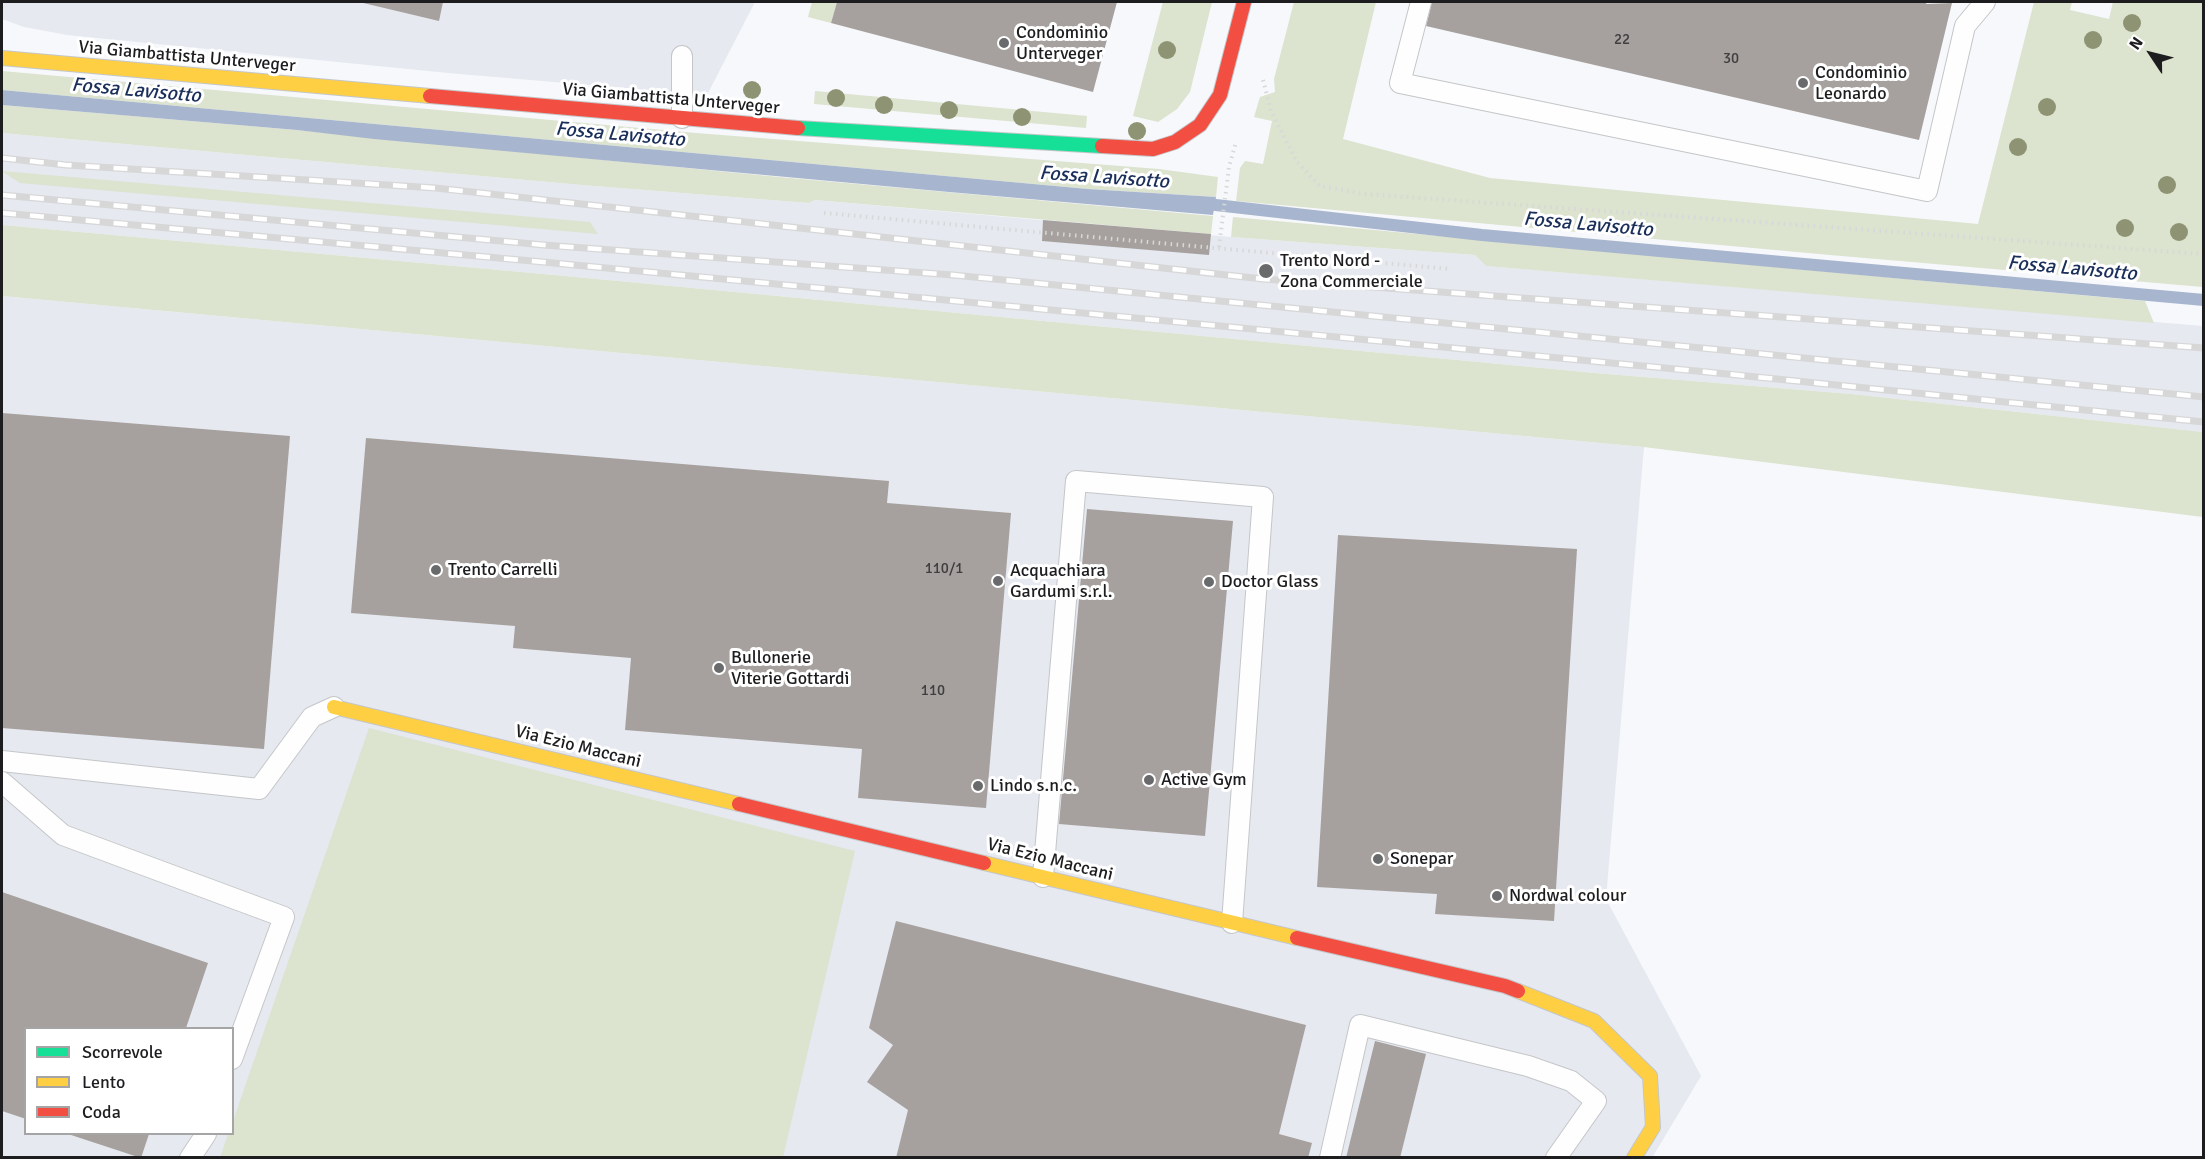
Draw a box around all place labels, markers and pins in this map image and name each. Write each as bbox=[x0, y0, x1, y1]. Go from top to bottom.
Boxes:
place label: Condominio Unterveger bbox=[1016, 22, 1108, 64]
marker: Condominio Unterveger bbox=[997, 36, 1011, 50]
place label: Condominio Leonardo bbox=[1815, 62, 1907, 104]
marker: Condominio Leonardo bbox=[1796, 76, 1810, 90]
place label: Trento Nord - Zona Commerciale bbox=[1280, 250, 1423, 292]
marker: Trento Nord - Zona Commerciale bbox=[1257, 262, 1275, 280]
place label: Trento Carrelli bbox=[448, 559, 558, 581]
place label: Acquachiara Gardumi s.r.l. bbox=[1010, 560, 1113, 602]
marker: Trento Carrelli bbox=[429, 563, 443, 577]
place label: Doctor Glass bbox=[1221, 571, 1318, 593]
marker: Acquachiara Gardumi s.r.l. bbox=[991, 574, 1005, 588]
marker: Doctor Glass bbox=[1202, 575, 1216, 589]
place label: Bullonerie Viterie Gottardi bbox=[731, 647, 849, 690]
marker: Bullonerie Viterie Gottardi bbox=[712, 661, 726, 675]
place label: Active Gym bbox=[1161, 769, 1247, 791]
marker: Active Gym bbox=[1142, 773, 1156, 787]
place label: Lindo s.n.c. bbox=[990, 775, 1077, 797]
marker: Lindo s.n.c. bbox=[971, 779, 985, 793]
place label: Sonepar bbox=[1390, 848, 1453, 870]
marker: Sonepar bbox=[1371, 852, 1385, 866]
place label: Nordwal colour bbox=[1509, 885, 1626, 907]
marker: Nordwal colour bbox=[1490, 889, 1504, 903]

